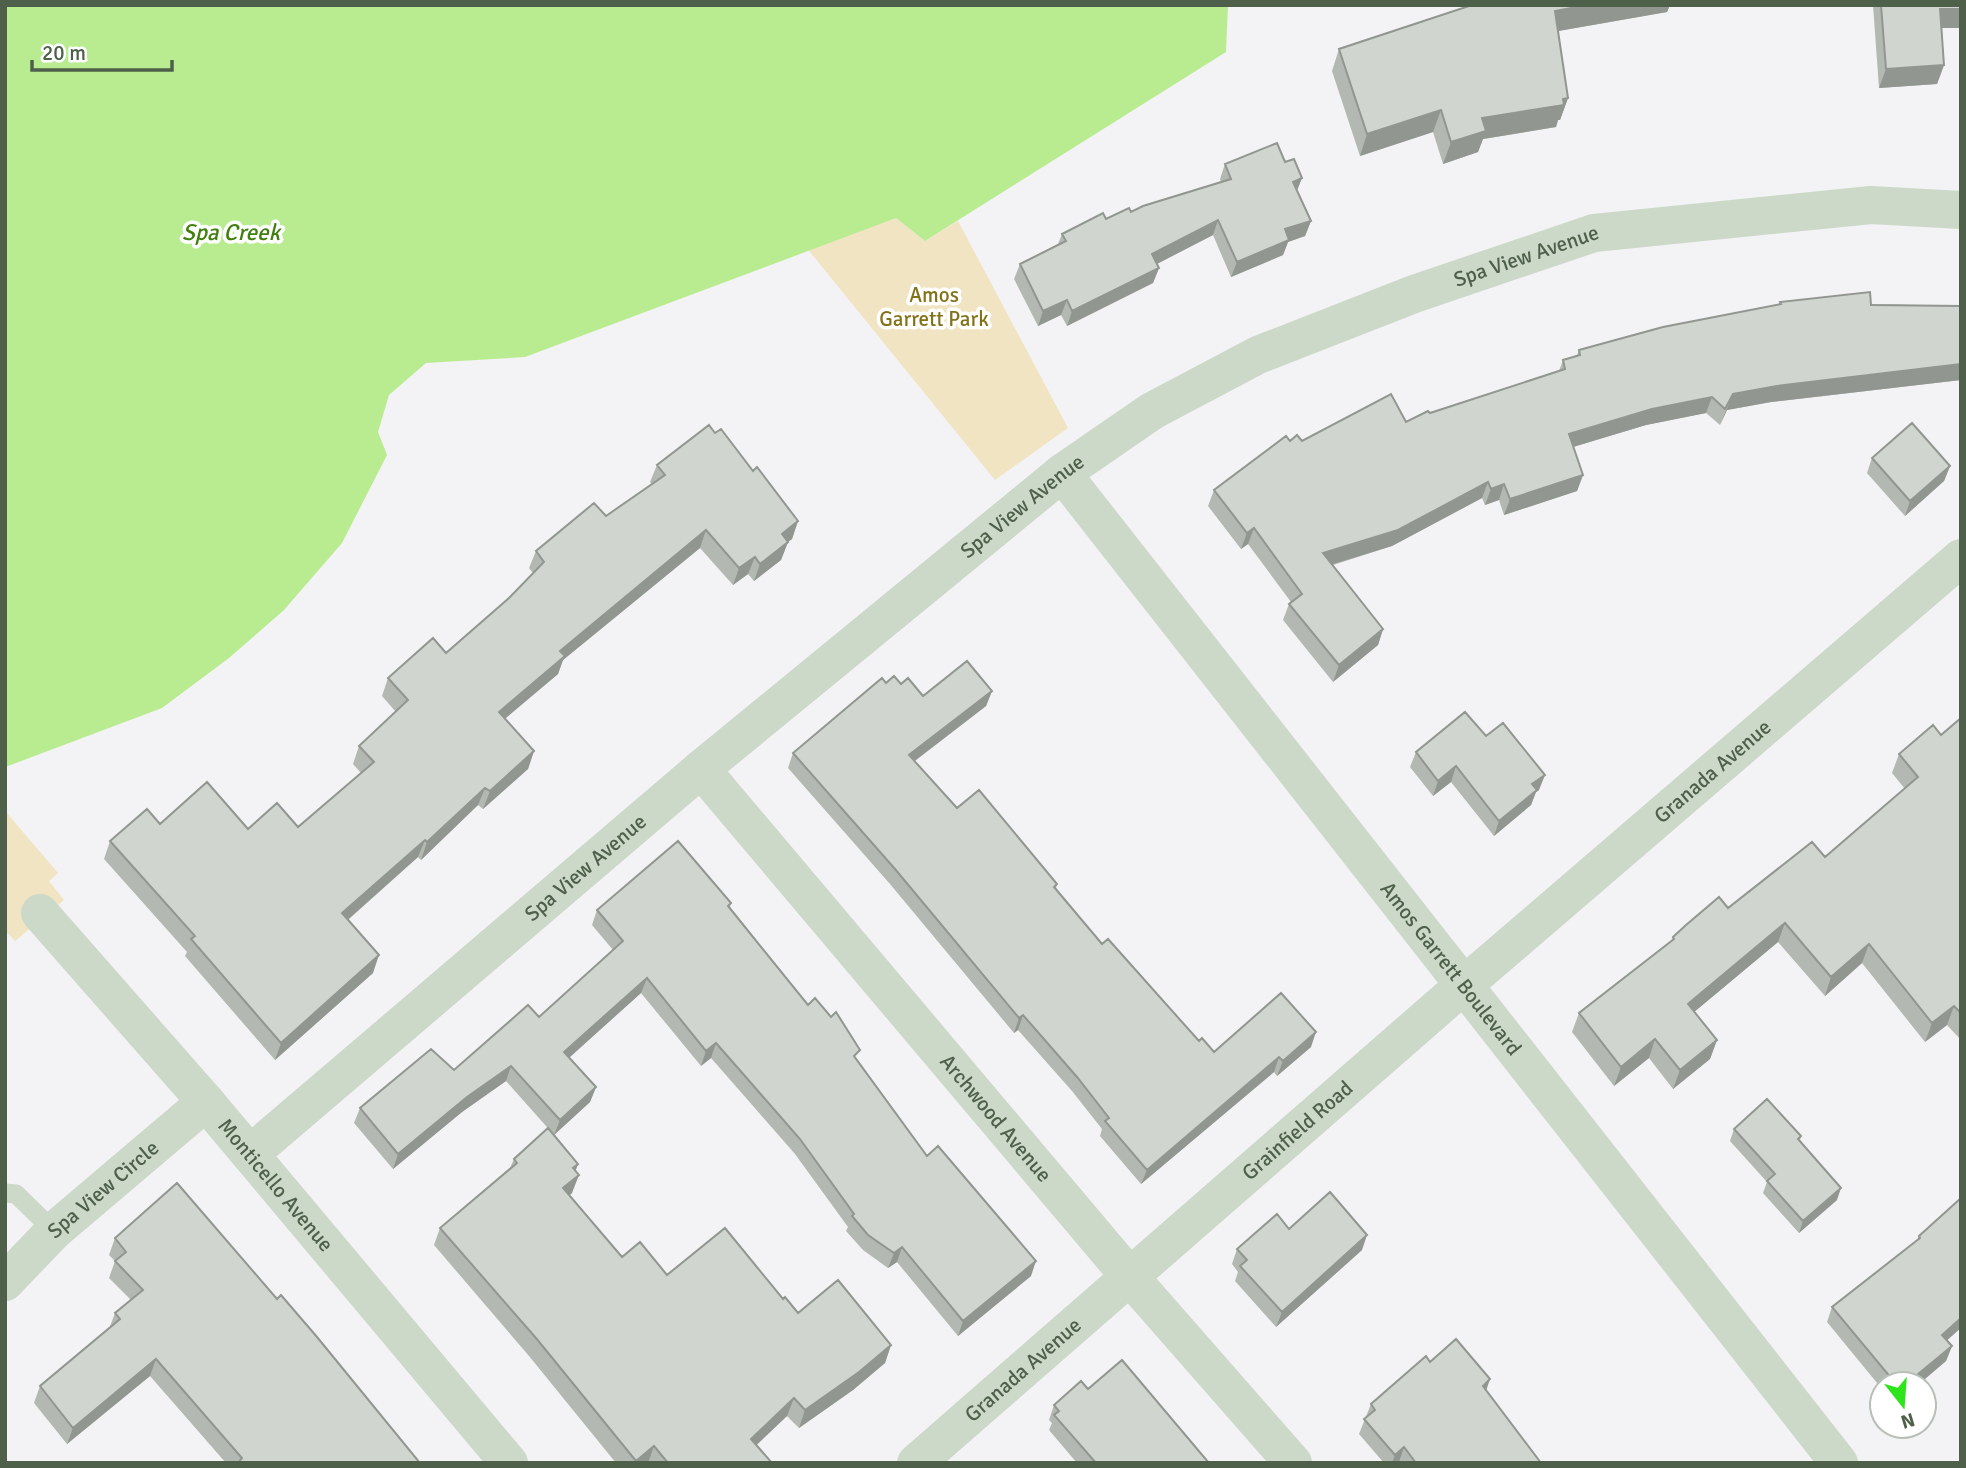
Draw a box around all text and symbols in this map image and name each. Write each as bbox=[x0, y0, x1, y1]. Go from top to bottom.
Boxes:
scale bar bbox=[32, 28, 172, 72]
text: 20 m bbox=[42, 40, 86, 66]
water label: Spa Creek bbox=[182, 218, 283, 247]
street label: Spa View Avenue bbox=[1450, 219, 1602, 293]
park label: Amos Garrett Park bbox=[879, 282, 989, 332]
street label: Spa View Avenue bbox=[955, 449, 1089, 564]
street label: Granada Avenue bbox=[1649, 714, 1776, 829]
street label: Spa View Avenue bbox=[519, 809, 652, 927]
street label: Amos Garrett Boulevard bbox=[1375, 877, 1527, 1061]
street label: Archwood Avenue bbox=[934, 1049, 1057, 1187]
street label: Grainfield Road bbox=[1237, 1075, 1358, 1186]
street label: Monticello Avenue bbox=[212, 1113, 339, 1257]
street label: Spa View Circle bbox=[42, 1135, 164, 1244]
street label: Granada Avenue bbox=[959, 1312, 1087, 1427]
north arrow bbox=[1868, 1370, 1938, 1440]
text: N bbox=[1898, 1407, 1918, 1434]

